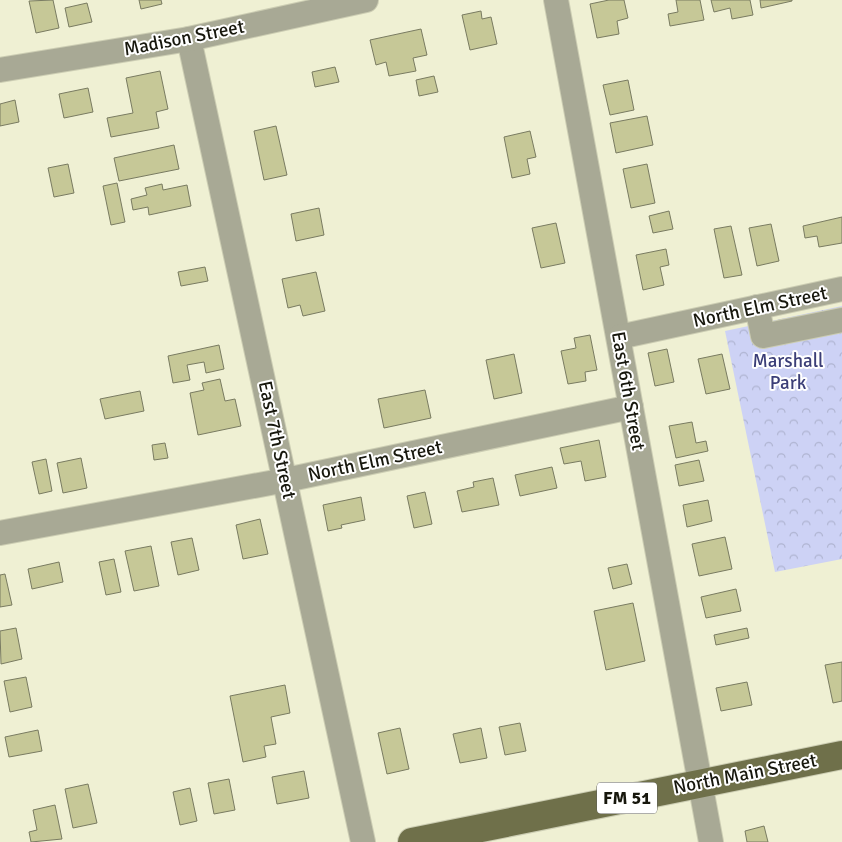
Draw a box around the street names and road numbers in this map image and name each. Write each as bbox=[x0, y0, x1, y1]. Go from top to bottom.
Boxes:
street label: Madison Street bbox=[122, 14, 247, 61]
street label: North Elm Street bbox=[691, 281, 830, 333]
street label: East 6th Street bbox=[606, 330, 650, 453]
street label: East 7th Street bbox=[253, 379, 301, 502]
street label: North Elm Street bbox=[306, 435, 445, 487]
street label: North Main Street bbox=[671, 748, 819, 800]
road number: FM 51 bbox=[597, 782, 657, 814]

